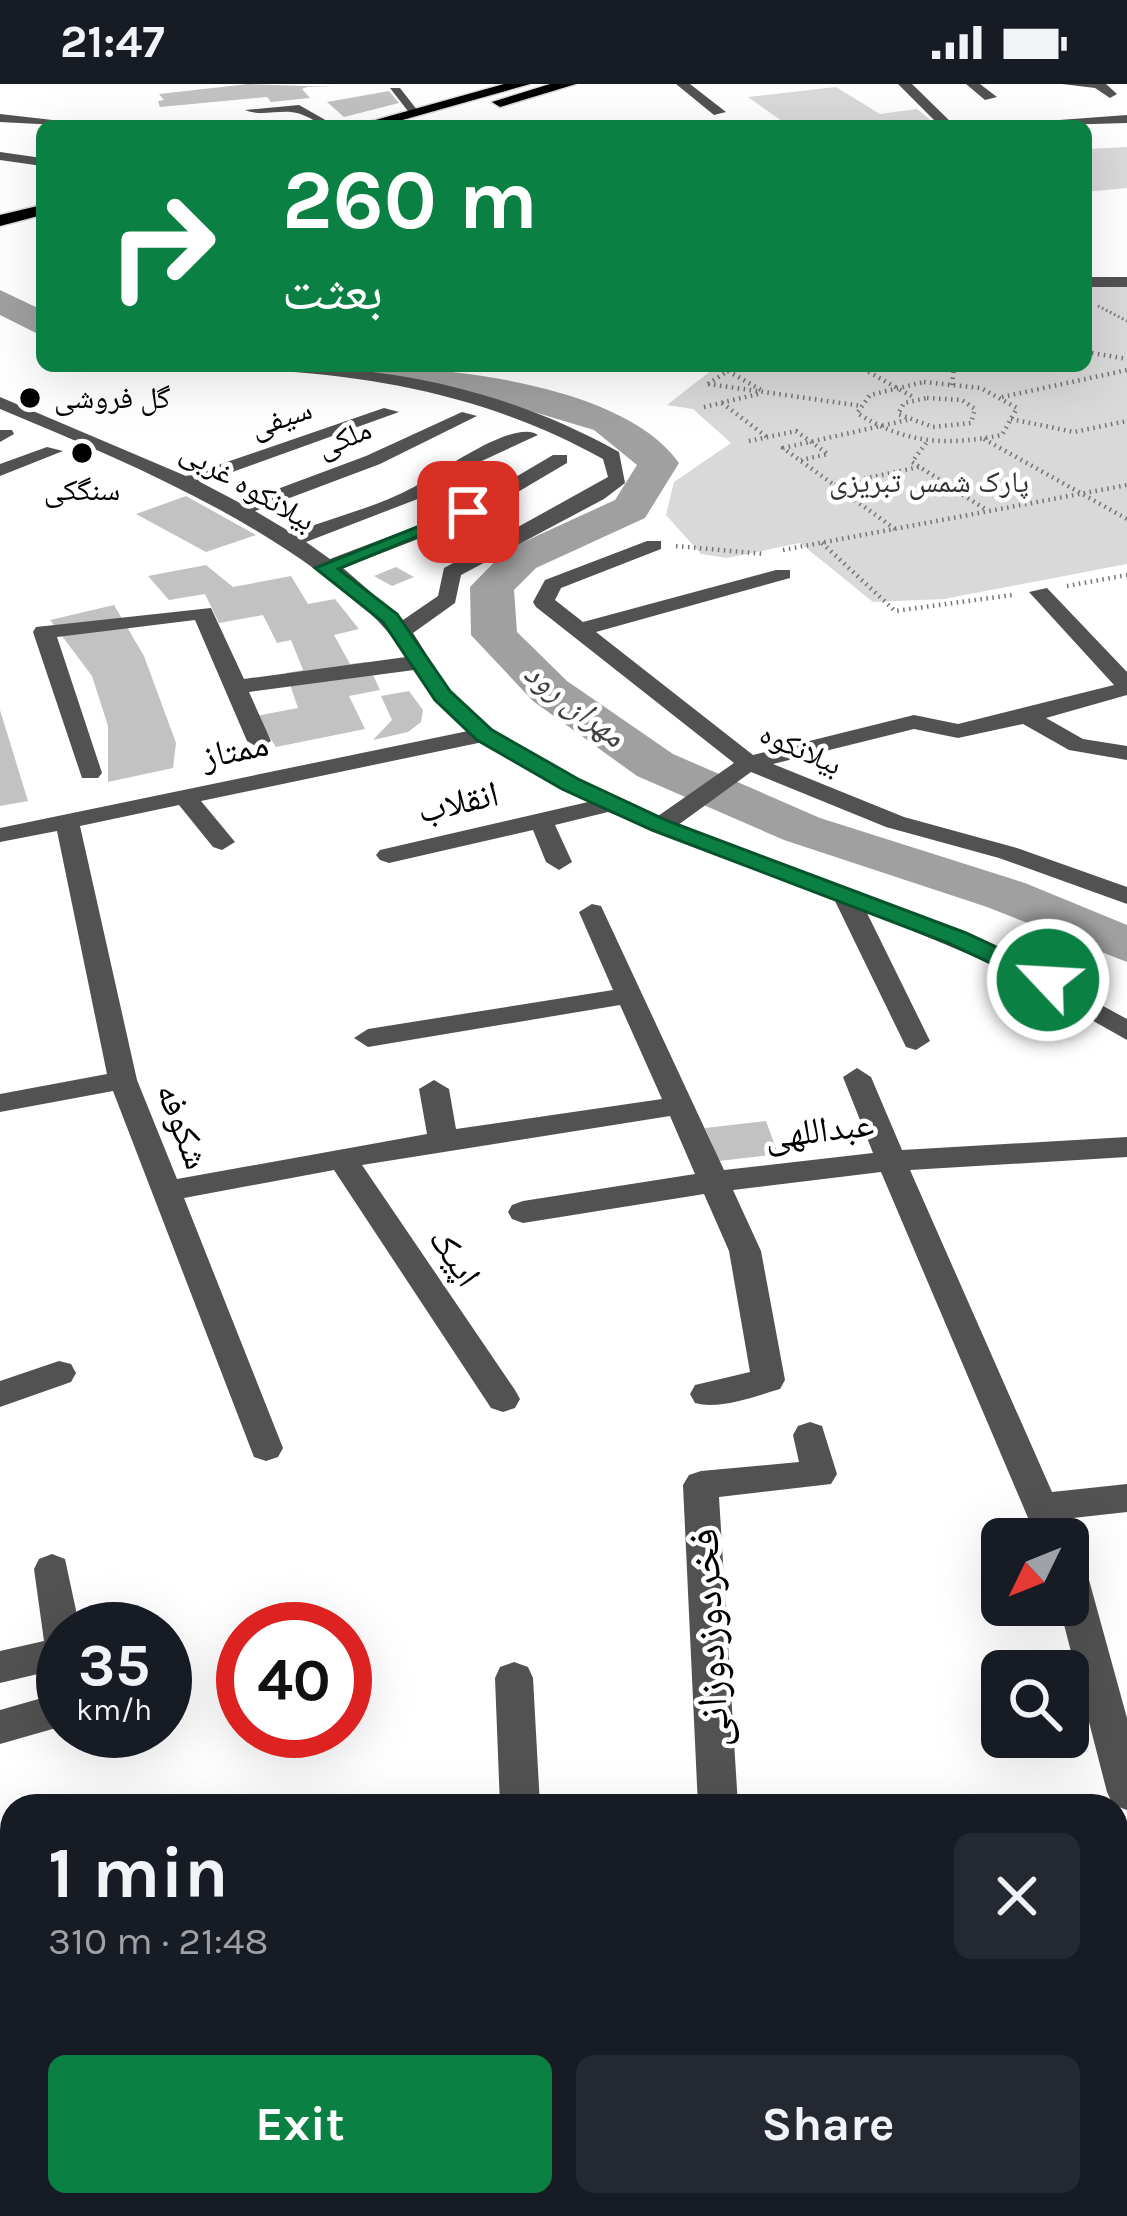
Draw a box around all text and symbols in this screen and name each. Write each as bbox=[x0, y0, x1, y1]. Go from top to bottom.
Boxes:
text: 21:47 bbox=[60, 16, 165, 68]
text: 260 m bbox=[282, 151, 538, 249]
icon: right bbox=[84, 168, 240, 324]
text: بعثت bbox=[282, 259, 383, 323]
place label: گل فروشی bbox=[54, 380, 170, 416]
marker: گل فروشی bbox=[17, 385, 43, 411]
street label: سیفی bbox=[245, 391, 317, 445]
street label: ملکی bbox=[312, 411, 376, 465]
street label: بیلانکوه غربی bbox=[175, 433, 321, 539]
marker: سنگکی bbox=[69, 440, 95, 466]
pin bbox=[417, 461, 519, 563]
park label: پارک شمس تبریزی bbox=[829, 464, 1029, 500]
place label: سنگکی bbox=[44, 472, 120, 508]
icon: arrive bbox=[435, 479, 501, 545]
water label: مهران رود bbox=[517, 653, 633, 756]
street label: بیلانکوه bbox=[755, 715, 847, 783]
street label: ممتاز bbox=[197, 722, 272, 778]
street label: انقلاب bbox=[413, 772, 503, 832]
position arrow bbox=[985, 917, 1111, 1043]
street label: شکوفه bbox=[148, 1077, 218, 1175]
street label: عبداللهی bbox=[762, 1103, 876, 1157]
street label: اپیک bbox=[420, 1220, 490, 1295]
north arrow bbox=[981, 1518, 1089, 1626]
map controls bbox=[981, 1518, 1089, 1758]
street label: فخردوزدوزانی bbox=[678, 1527, 740, 1749]
speed limit sign: 40 bbox=[216, 1602, 372, 1758]
text: 35 bbox=[78, 1630, 150, 1700]
button: search bbox=[981, 1650, 1089, 1758]
text: km/h bbox=[76, 1692, 152, 1728]
text: 1 min bbox=[48, 1831, 229, 1915]
button: close bbox=[954, 1833, 1080, 1959]
text: 310 m · 21:48 bbox=[48, 1918, 269, 1964]
button: Exit bbox=[48, 2055, 552, 2193]
button: Share bbox=[576, 2055, 1080, 2193]

